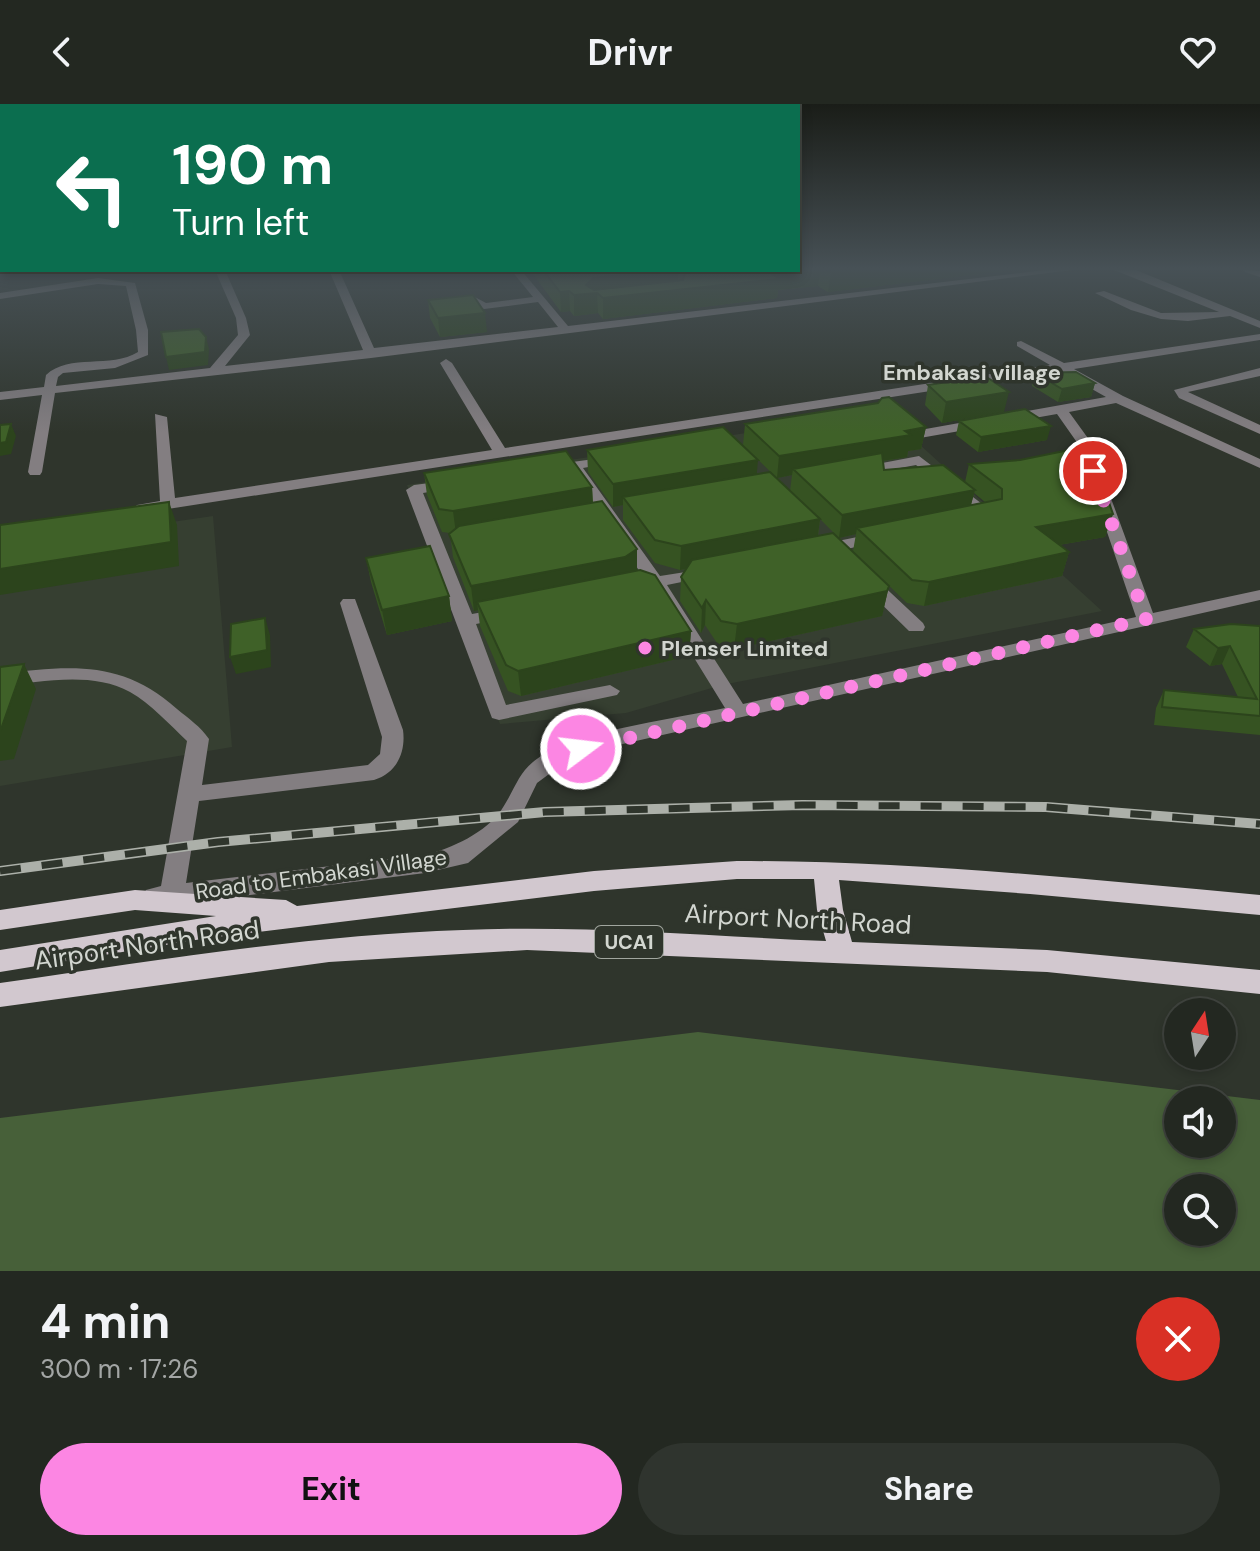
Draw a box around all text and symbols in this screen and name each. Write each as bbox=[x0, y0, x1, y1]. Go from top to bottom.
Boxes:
text: Drivr bbox=[587, 29, 673, 76]
icon: back bbox=[40, 30, 84, 74]
icon: heart bbox=[1176, 30, 1220, 74]
text: 190 m bbox=[172, 128, 333, 201]
icon: left bbox=[40, 136, 144, 240]
text: Turn left bbox=[172, 199, 309, 246]
district label: Embakasi village bbox=[883, 358, 1061, 387]
pin bbox=[1059, 437, 1127, 505]
icon: arrive bbox=[1071, 449, 1115, 493]
place label: Plenser Limited bbox=[661, 634, 828, 663]
marker: Plenser Limited bbox=[636, 639, 654, 657]
position arrow bbox=[539, 707, 623, 791]
street label: Road to Embakasi Village bbox=[194, 843, 449, 906]
street label: Airport North Road bbox=[684, 896, 912, 942]
street label: Airport North Road bbox=[32, 912, 262, 978]
road number: UCA1 bbox=[595, 926, 663, 958]
north arrow bbox=[1164, 998, 1236, 1070]
map controls bbox=[1164, 998, 1236, 1246]
button: sound bbox=[1164, 1086, 1236, 1158]
button: search bbox=[1164, 1174, 1236, 1246]
text: 4 min bbox=[40, 1290, 170, 1353]
button: close bbox=[1136, 1297, 1220, 1381]
text: 300 m · 17:26 bbox=[40, 1352, 199, 1386]
button: Exit bbox=[40, 1443, 622, 1535]
button: Share bbox=[638, 1443, 1220, 1535]

